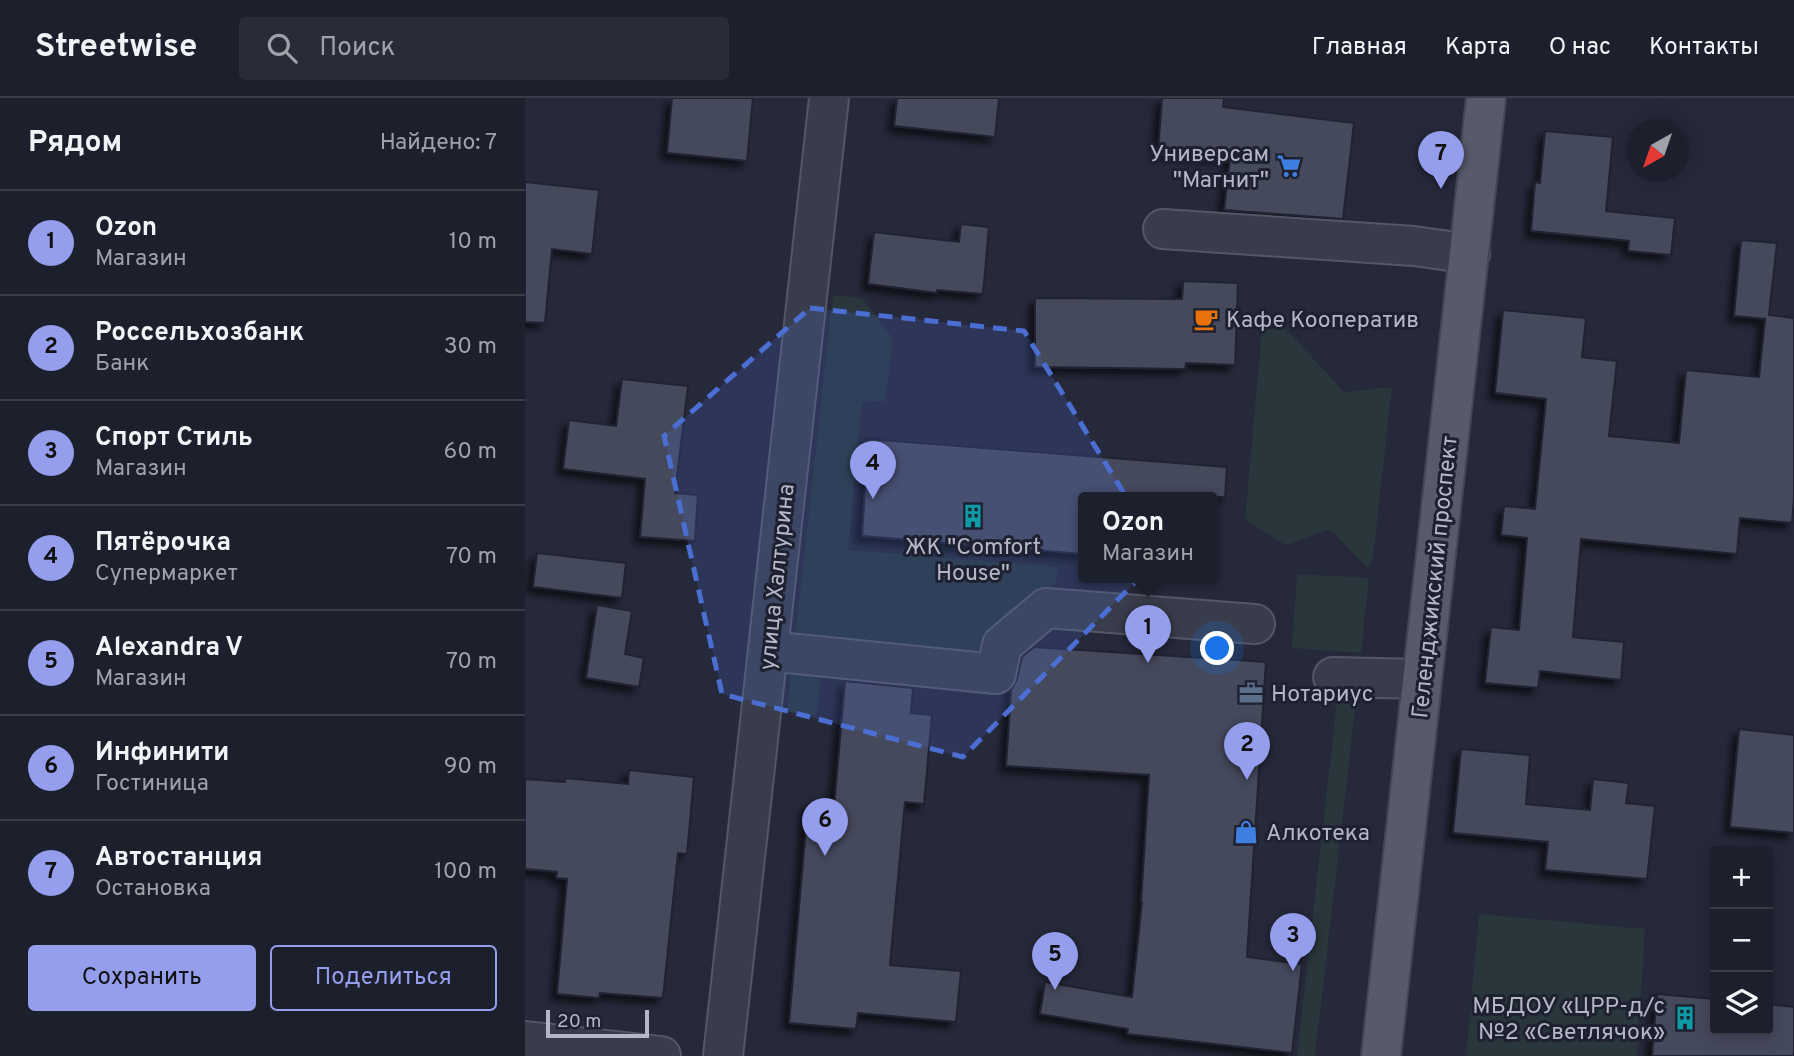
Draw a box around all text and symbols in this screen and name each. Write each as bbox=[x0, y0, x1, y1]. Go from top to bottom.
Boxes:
search box bbox=[239, 17, 729, 80]
text: Streetwise bbox=[35, 27, 197, 69]
icon: search bbox=[263, 29, 301, 67]
text: Поиск bbox=[319, 32, 395, 65]
text: Главная bbox=[1312, 33, 1407, 63]
text: Карта bbox=[1445, 33, 1511, 63]
text: О нас bbox=[1549, 33, 1611, 63]
text: Контакты bbox=[1649, 33, 1759, 63]
north arrow bbox=[1626, 119, 1689, 182]
text: Рядом bbox=[28, 125, 122, 162]
text: Найдено: 7 bbox=[380, 129, 497, 158]
pin: 7 bbox=[1418, 131, 1464, 189]
place label: Универсам "Магнит" bbox=[1149, 141, 1269, 196]
supermarket icon: Универсам "Магнит" bbox=[1275, 152, 1303, 180]
text: Ozon bbox=[95, 212, 157, 245]
text: 1 bbox=[46, 228, 56, 257]
text: 10 m bbox=[449, 228, 497, 257]
text: Магазин bbox=[95, 245, 187, 274]
cafe icon: Кафе Кооператив bbox=[1192, 305, 1220, 333]
place label: Кафе Кооператив bbox=[1226, 307, 1419, 336]
text: Россельхозбанк bbox=[95, 317, 304, 350]
text: 2 bbox=[44, 333, 58, 362]
text: 30 m bbox=[444, 333, 497, 362]
text: Банк bbox=[95, 350, 149, 379]
text: Спорт Стиль bbox=[95, 422, 253, 455]
street label: Геленджикский проспект bbox=[1407, 435, 1466, 720]
text: 3 bbox=[44, 438, 58, 467]
text: 60 m bbox=[444, 438, 497, 467]
pin: 4 bbox=[850, 441, 896, 499]
text: Магазин bbox=[95, 455, 187, 484]
street label: улица Халтурина bbox=[754, 482, 803, 672]
popup bbox=[1078, 492, 1218, 583]
building icon: ЖК "Comfort House" bbox=[959, 502, 987, 530]
text: Ozon bbox=[1102, 507, 1164, 540]
text: Пятёрочка bbox=[95, 527, 231, 560]
place label: ЖК "Comfort House" bbox=[905, 534, 1041, 589]
text: Магазин bbox=[1102, 540, 1194, 569]
text: 4 bbox=[44, 543, 58, 572]
text: 70 m bbox=[446, 543, 497, 572]
text: Супермаркет bbox=[95, 560, 238, 589]
pin: 1 bbox=[1125, 605, 1171, 663]
your location bbox=[1200, 631, 1234, 665]
text: Alexandra V bbox=[95, 632, 243, 665]
text: 5 bbox=[44, 648, 58, 677]
text: 70 m bbox=[446, 648, 497, 677]
text: Магазин bbox=[95, 665, 187, 694]
office icon: Нотариус bbox=[1237, 679, 1265, 707]
place label: Нотариус bbox=[1271, 681, 1373, 710]
pin: 2 bbox=[1224, 722, 1270, 780]
text: Инфинити bbox=[95, 737, 229, 770]
text: 6 bbox=[44, 753, 58, 782]
text: 90 m bbox=[444, 753, 497, 782]
text: Гостиница bbox=[95, 770, 209, 799]
pin: 6 bbox=[802, 798, 848, 856]
shop icon: Алкотека bbox=[1232, 818, 1260, 846]
place label: Алкотека bbox=[1266, 820, 1370, 849]
text: Автостанция bbox=[95, 842, 262, 875]
map controls bbox=[1710, 846, 1773, 1035]
button: + bbox=[1710, 846, 1773, 909]
text: 7 bbox=[45, 858, 57, 887]
text: 100 m bbox=[434, 858, 497, 887]
text: Остановка bbox=[95, 875, 211, 904]
button: − bbox=[1710, 909, 1773, 972]
pin: 3 bbox=[1270, 913, 1316, 971]
pin: 5 bbox=[1032, 932, 1078, 990]
button: Сохранить bbox=[28, 945, 256, 1011]
button: Поделиться bbox=[270, 945, 497, 1011]
button: layers bbox=[1710, 972, 1773, 1035]
place label: МБДОУ «ЦРР-д/с №2 «Светлячок» bbox=[1472, 993, 1665, 1048]
building icon: МБДОУ «ЦРР-д/с №2 «Светлячок» bbox=[1671, 1004, 1699, 1032]
scale bar bbox=[546, 1007, 649, 1039]
text: 20 m bbox=[557, 1010, 601, 1034]

